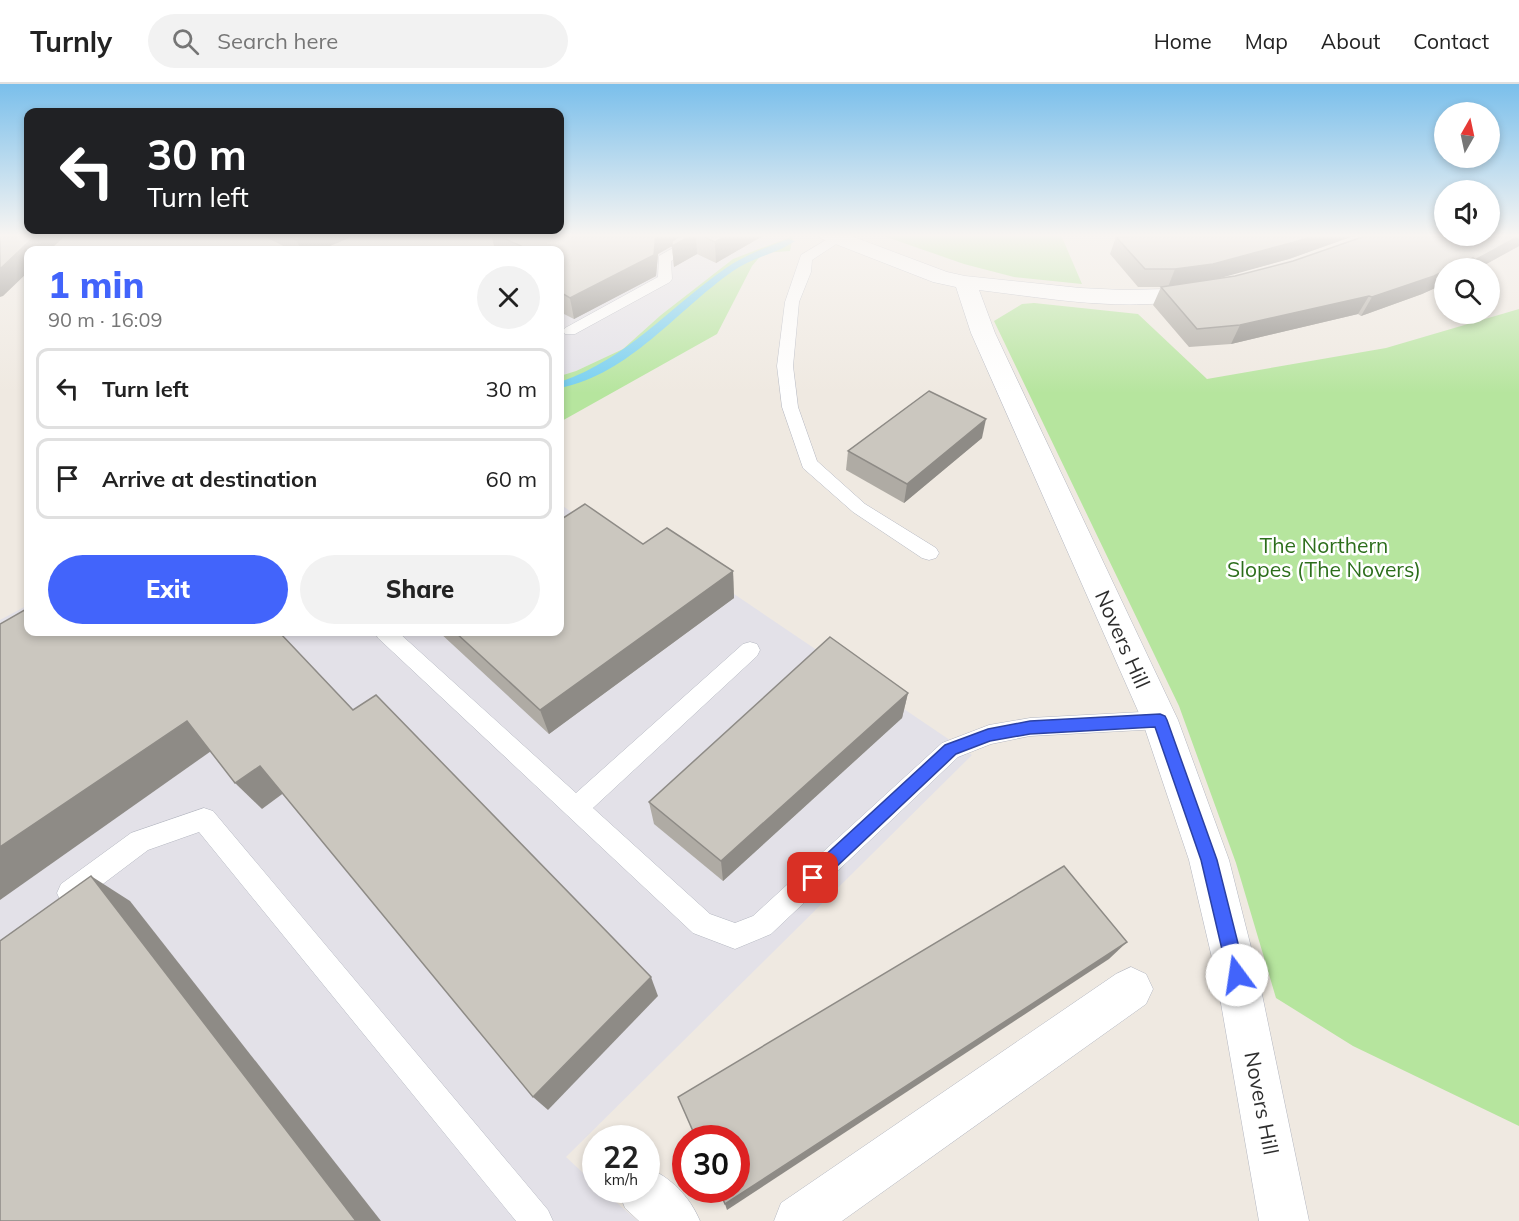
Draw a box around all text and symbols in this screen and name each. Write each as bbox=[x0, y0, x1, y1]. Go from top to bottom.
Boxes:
search box bbox=[148, 14, 568, 68]
text: Turnly bbox=[30, 24, 112, 59]
icon: search bbox=[169, 25, 202, 58]
text: Search here bbox=[217, 27, 338, 55]
text: Home bbox=[1154, 28, 1212, 54]
text: Map bbox=[1245, 28, 1288, 54]
text: About bbox=[1321, 28, 1380, 54]
text: Contact bbox=[1413, 28, 1489, 54]
north arrow bbox=[1434, 102, 1500, 168]
map controls bbox=[1434, 102, 1500, 324]
text: 30 m bbox=[147, 128, 247, 181]
icon: left bbox=[48, 132, 126, 210]
text: Turn left bbox=[147, 180, 249, 214]
button: sound bbox=[1434, 180, 1500, 246]
button: search bbox=[1434, 258, 1500, 324]
text: 1 min bbox=[48, 262, 144, 307]
button: close bbox=[477, 266, 540, 329]
text: 90 m · 16:09 bbox=[48, 307, 162, 332]
icon: left bbox=[51, 372, 84, 405]
text: Turn left bbox=[102, 375, 189, 403]
text: 30 m bbox=[486, 375, 537, 403]
icon: arrive bbox=[51, 462, 84, 495]
text: Arrive at destination bbox=[102, 465, 317, 493]
text: 60 m bbox=[486, 465, 537, 493]
park label: The Northern Slopes (The Novers) bbox=[1227, 532, 1421, 582]
button: Exit bbox=[48, 555, 288, 624]
button: Share bbox=[300, 555, 540, 624]
street label: Novers Hill bbox=[1090, 586, 1156, 692]
pin bbox=[787, 852, 838, 903]
icon: arrive bbox=[796, 861, 829, 894]
position arrow bbox=[1205, 943, 1269, 1007]
street label: Novers Hill bbox=[1239, 1049, 1285, 1157]
speed limit sign: 30 bbox=[672, 1125, 750, 1203]
text: 22 bbox=[603, 1138, 639, 1176]
text: km/h bbox=[604, 1170, 638, 1189]

